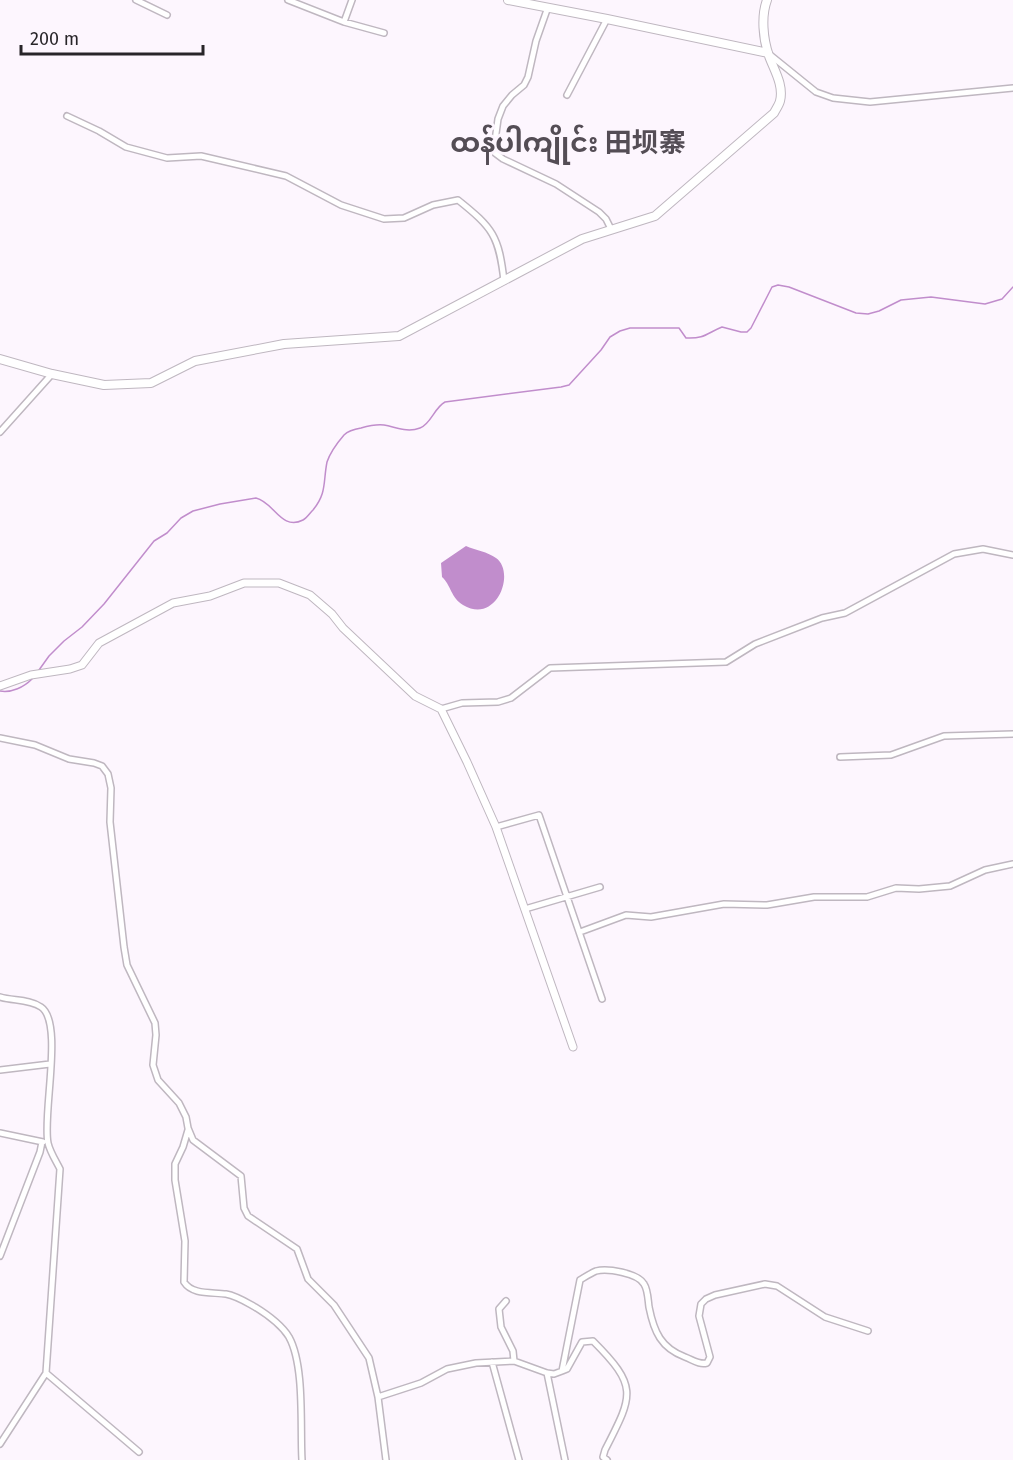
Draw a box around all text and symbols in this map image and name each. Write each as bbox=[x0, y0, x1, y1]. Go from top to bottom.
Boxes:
scale bar bbox=[21, 18, 202, 56]
text: 200 m bbox=[30, 28, 79, 50]
district label: ထန်ပါကျိုင်း 田坝寨 bbox=[450, 124, 686, 165]

